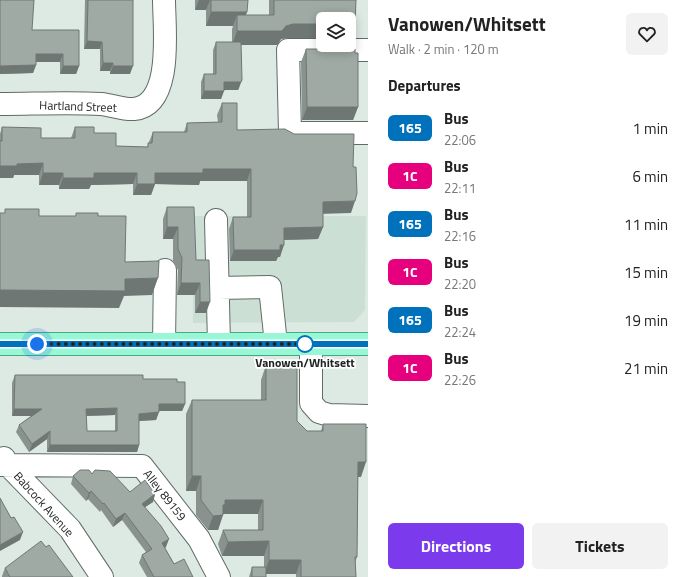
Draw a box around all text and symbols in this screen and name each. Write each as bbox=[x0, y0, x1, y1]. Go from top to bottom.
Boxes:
text: Vanowen/Whitsett bbox=[388, 9, 546, 38]
map controls bbox=[316, 12, 356, 52]
button: layers bbox=[316, 12, 356, 52]
button: heart bbox=[626, 13, 668, 55]
text: Walk · 2 min · 120 m bbox=[388, 39, 499, 59]
text: Departures bbox=[388, 74, 461, 97]
street label: Hartland Street bbox=[39, 95, 118, 117]
text: Bus bbox=[444, 107, 469, 130]
text: 165 bbox=[398, 117, 422, 138]
text: 1 min bbox=[632, 117, 668, 140]
text: 22:06 bbox=[444, 130, 476, 150]
text: Bus bbox=[444, 155, 469, 178]
text: 1C bbox=[402, 165, 418, 186]
text: 6 min bbox=[632, 165, 668, 188]
text: 22:11 bbox=[444, 178, 476, 198]
text: Bus bbox=[444, 203, 469, 226]
text: 165 bbox=[398, 213, 422, 234]
text: 11 min bbox=[624, 213, 668, 236]
text: 22:16 bbox=[444, 226, 476, 246]
text: Bus bbox=[444, 251, 469, 274]
text: 1C bbox=[402, 261, 418, 282]
text: 15 min bbox=[624, 261, 668, 284]
text: 22:20 bbox=[444, 274, 476, 294]
text: Bus bbox=[444, 299, 469, 322]
text: 165 bbox=[398, 309, 422, 330]
text: 19 min bbox=[624, 309, 668, 332]
text: 22:24 bbox=[444, 322, 476, 342]
your location bbox=[27, 334, 47, 354]
marker: Vanowen/Whitsett bbox=[296, 335, 314, 353]
text: Bus bbox=[444, 347, 469, 370]
place label: Vanowen/Whitsett bbox=[255, 353, 355, 372]
text: 1C bbox=[402, 357, 418, 378]
text: 21 min bbox=[624, 357, 668, 380]
text: 22:26 bbox=[444, 370, 476, 390]
street label: Alley 89159 bbox=[139, 465, 191, 525]
street label: Babcock Avenue bbox=[9, 467, 79, 541]
button: Directions bbox=[388, 523, 524, 569]
button: Tickets bbox=[532, 523, 668, 569]

